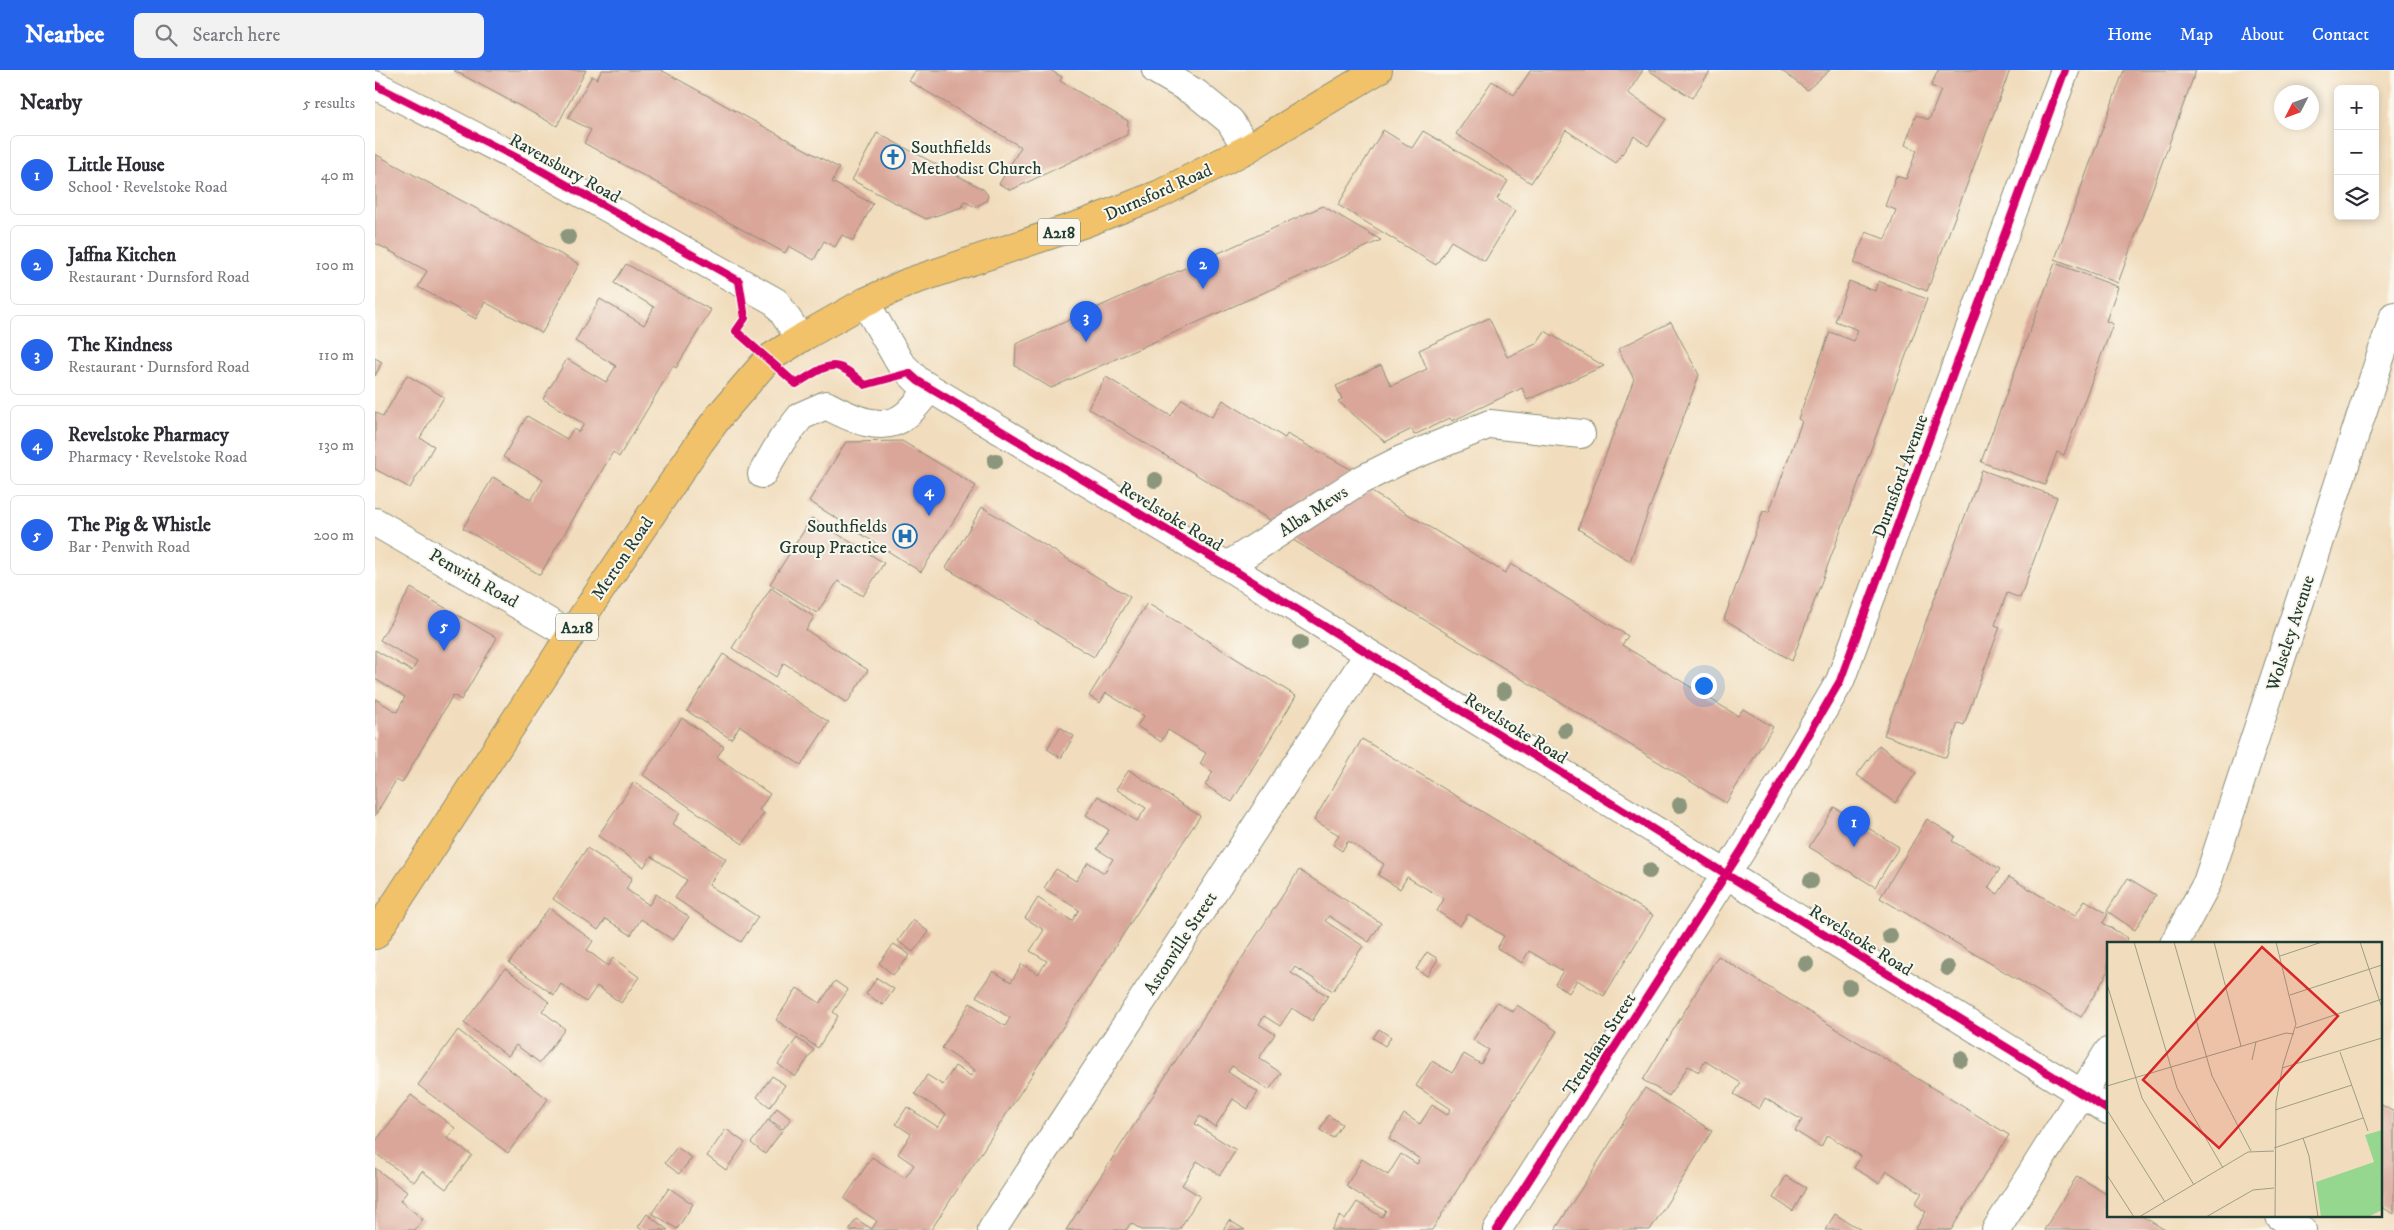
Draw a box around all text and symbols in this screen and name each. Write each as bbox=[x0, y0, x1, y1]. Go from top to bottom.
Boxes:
search box bbox=[134, 13, 484, 58]
text: Nearbee bbox=[25, 20, 104, 50]
icon: search bbox=[152, 21, 180, 49]
text: Search here bbox=[192, 24, 280, 47]
text: Home bbox=[2107, 24, 2152, 46]
text: Map bbox=[2180, 24, 2213, 46]
text: About bbox=[2241, 24, 2284, 46]
text: Contact bbox=[2312, 24, 2369, 46]
north arrow bbox=[2274, 85, 2319, 130]
map controls bbox=[2334, 85, 2379, 220]
button: + bbox=[2334, 85, 2379, 130]
text: Nearby bbox=[20, 90, 82, 116]
text: 5 results bbox=[303, 93, 355, 113]
street label: Ravensbury Road bbox=[505, 129, 624, 209]
button: − bbox=[2334, 130, 2379, 175]
place label: Southfields Methodist Church bbox=[911, 137, 1042, 180]
church icon: Southfields Methodist Church bbox=[880, 144, 906, 170]
text: Little House bbox=[68, 154, 165, 177]
street label: Durnsford Road bbox=[1101, 159, 1216, 226]
text: 1 bbox=[34, 165, 40, 185]
text: 40 m bbox=[321, 165, 354, 185]
button: layers bbox=[2334, 175, 2379, 220]
text: School · Revelstoke Road bbox=[68, 177, 227, 197]
road number: A218 bbox=[1038, 218, 1080, 246]
text: Jaffna Kitchen bbox=[68, 244, 176, 267]
pin: 2 bbox=[1187, 248, 1219, 289]
text: 2 bbox=[33, 255, 41, 275]
text: 100 m bbox=[316, 255, 354, 275]
text: Restaurant · Durnsford Road bbox=[68, 267, 250, 287]
pin: 3 bbox=[1070, 301, 1102, 342]
text: The Kindness bbox=[68, 334, 172, 357]
text: 3 bbox=[34, 345, 40, 365]
text: 110 m bbox=[318, 345, 354, 365]
text: Restaurant · Durnsford Road bbox=[68, 357, 250, 377]
street label: Durnsford Avenue bbox=[1868, 412, 1933, 541]
text: Revelstoke Pharmacy bbox=[68, 424, 229, 447]
text: 4 bbox=[32, 435, 42, 455]
text: 130 m bbox=[318, 435, 354, 455]
text: Pharmacy · Revelstoke Road bbox=[68, 447, 247, 467]
pin: 4 bbox=[913, 475, 945, 516]
street label: Revelstoke Road bbox=[1114, 477, 1227, 557]
street label: Alba Mews bbox=[1275, 481, 1352, 542]
street label: Merton Road bbox=[587, 513, 659, 604]
text: The Pig & Whistle bbox=[68, 514, 211, 537]
place label: Southfields Group Practice bbox=[779, 516, 887, 559]
hospital icon: Southfields Group Practice bbox=[892, 523, 918, 549]
text: 5 bbox=[33, 525, 41, 545]
text: 200 m bbox=[313, 525, 354, 545]
text: Bar · Penwith Road bbox=[68, 537, 190, 557]
street label: Penwith Road bbox=[425, 544, 522, 613]
street label: Wolseley Avenue bbox=[2262, 573, 2320, 695]
pin: 5 bbox=[428, 610, 460, 651]
road number: A218 bbox=[556, 614, 598, 640]
your location bbox=[1691, 673, 1717, 699]
street label: Revelstoke Road bbox=[1460, 688, 1571, 769]
pin: 1 bbox=[1838, 806, 1870, 847]
street label: Astonville Street bbox=[1139, 888, 1222, 999]
street label: Revelstoke Road bbox=[1805, 900, 1916, 981]
inset map bbox=[2107, 942, 2381, 1218]
street label: Trentham Street bbox=[1558, 989, 1641, 1100]

